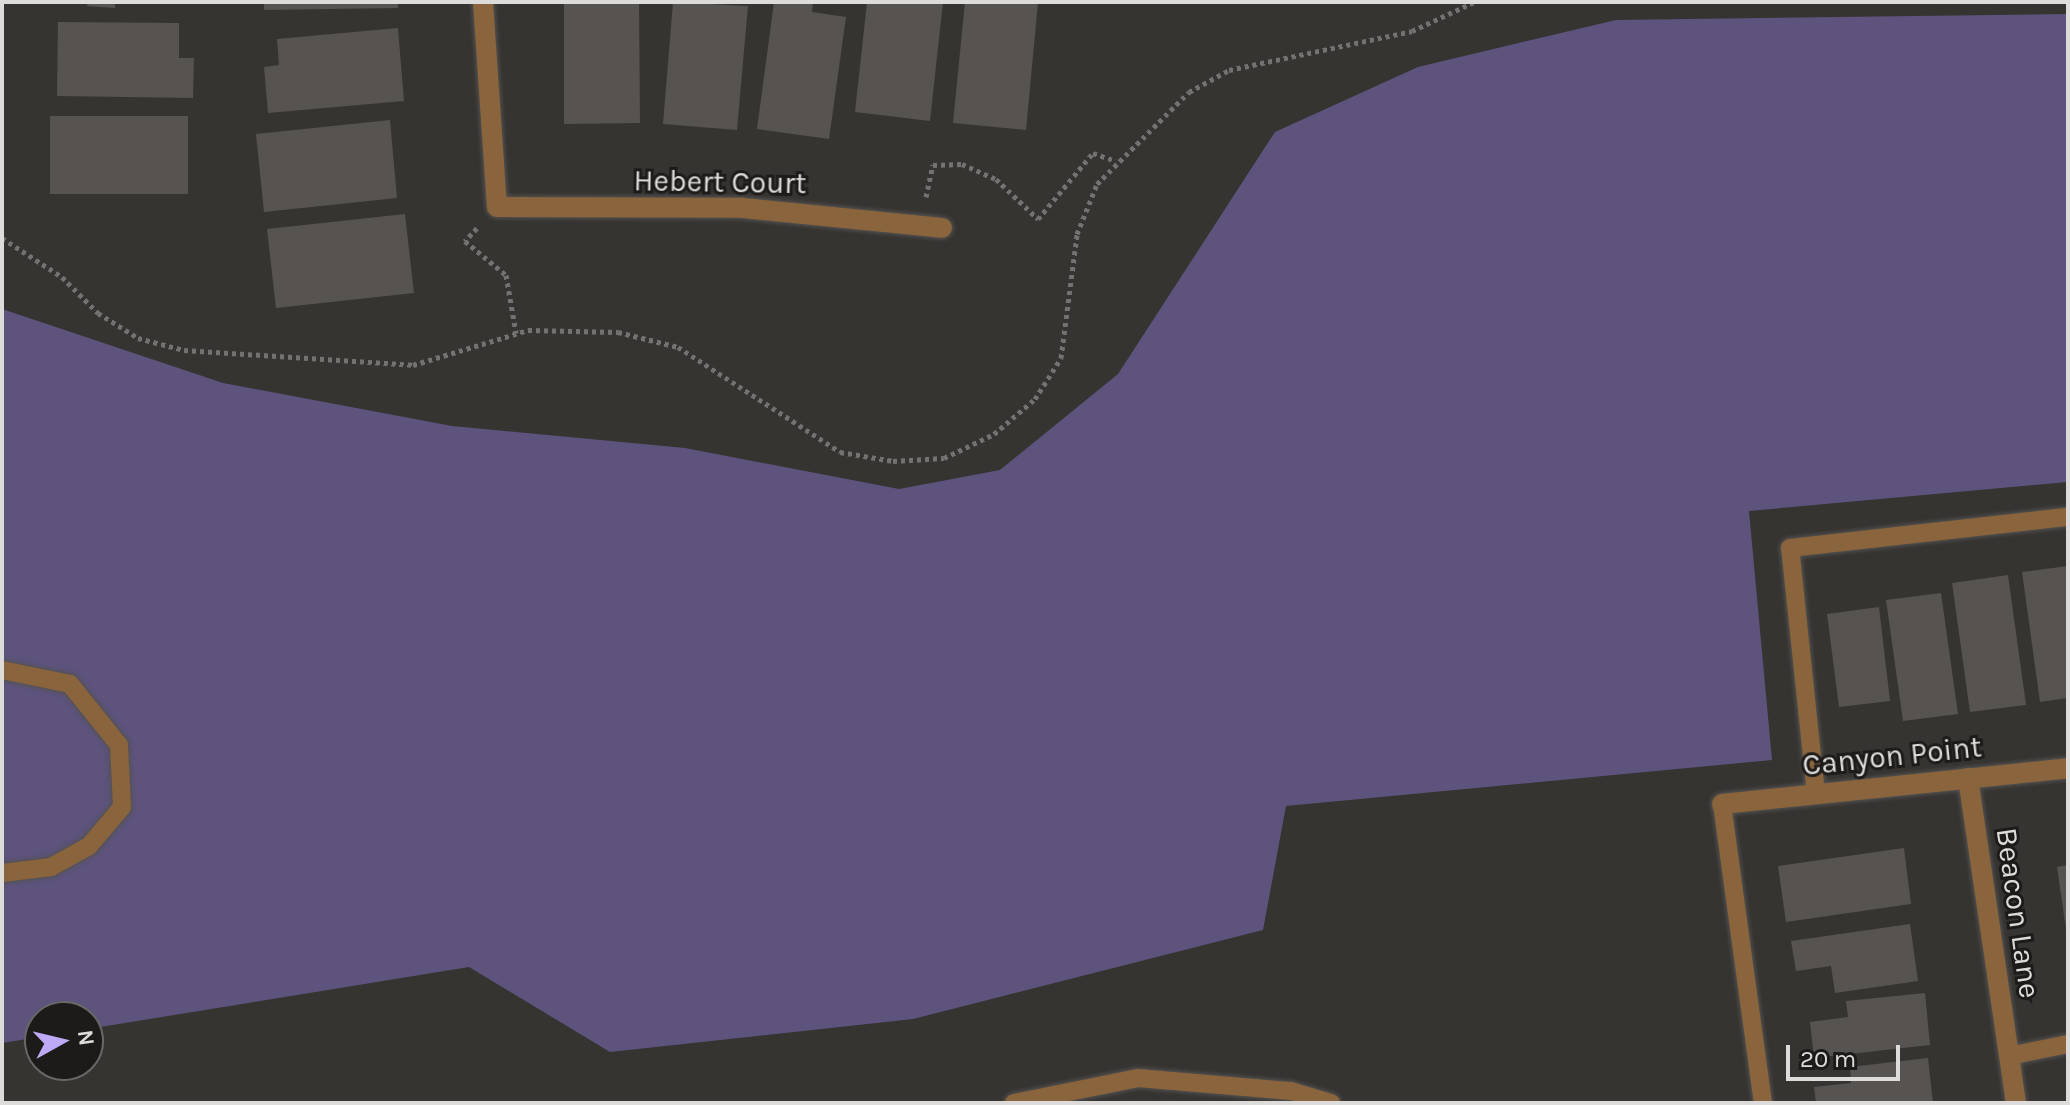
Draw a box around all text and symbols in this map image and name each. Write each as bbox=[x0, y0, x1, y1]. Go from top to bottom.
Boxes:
street label: Hebert Court bbox=[633, 162, 807, 202]
street label: Canyon Point bbox=[1801, 729, 1983, 783]
street label: Beacon Lane bbox=[1988, 825, 2048, 1001]
north arrow bbox=[24, 1001, 104, 1081]
text: N bbox=[72, 1028, 100, 1048]
scale bar bbox=[1790, 1029, 1904, 1079]
text: 20 m bbox=[1800, 1045, 1856, 1073]

